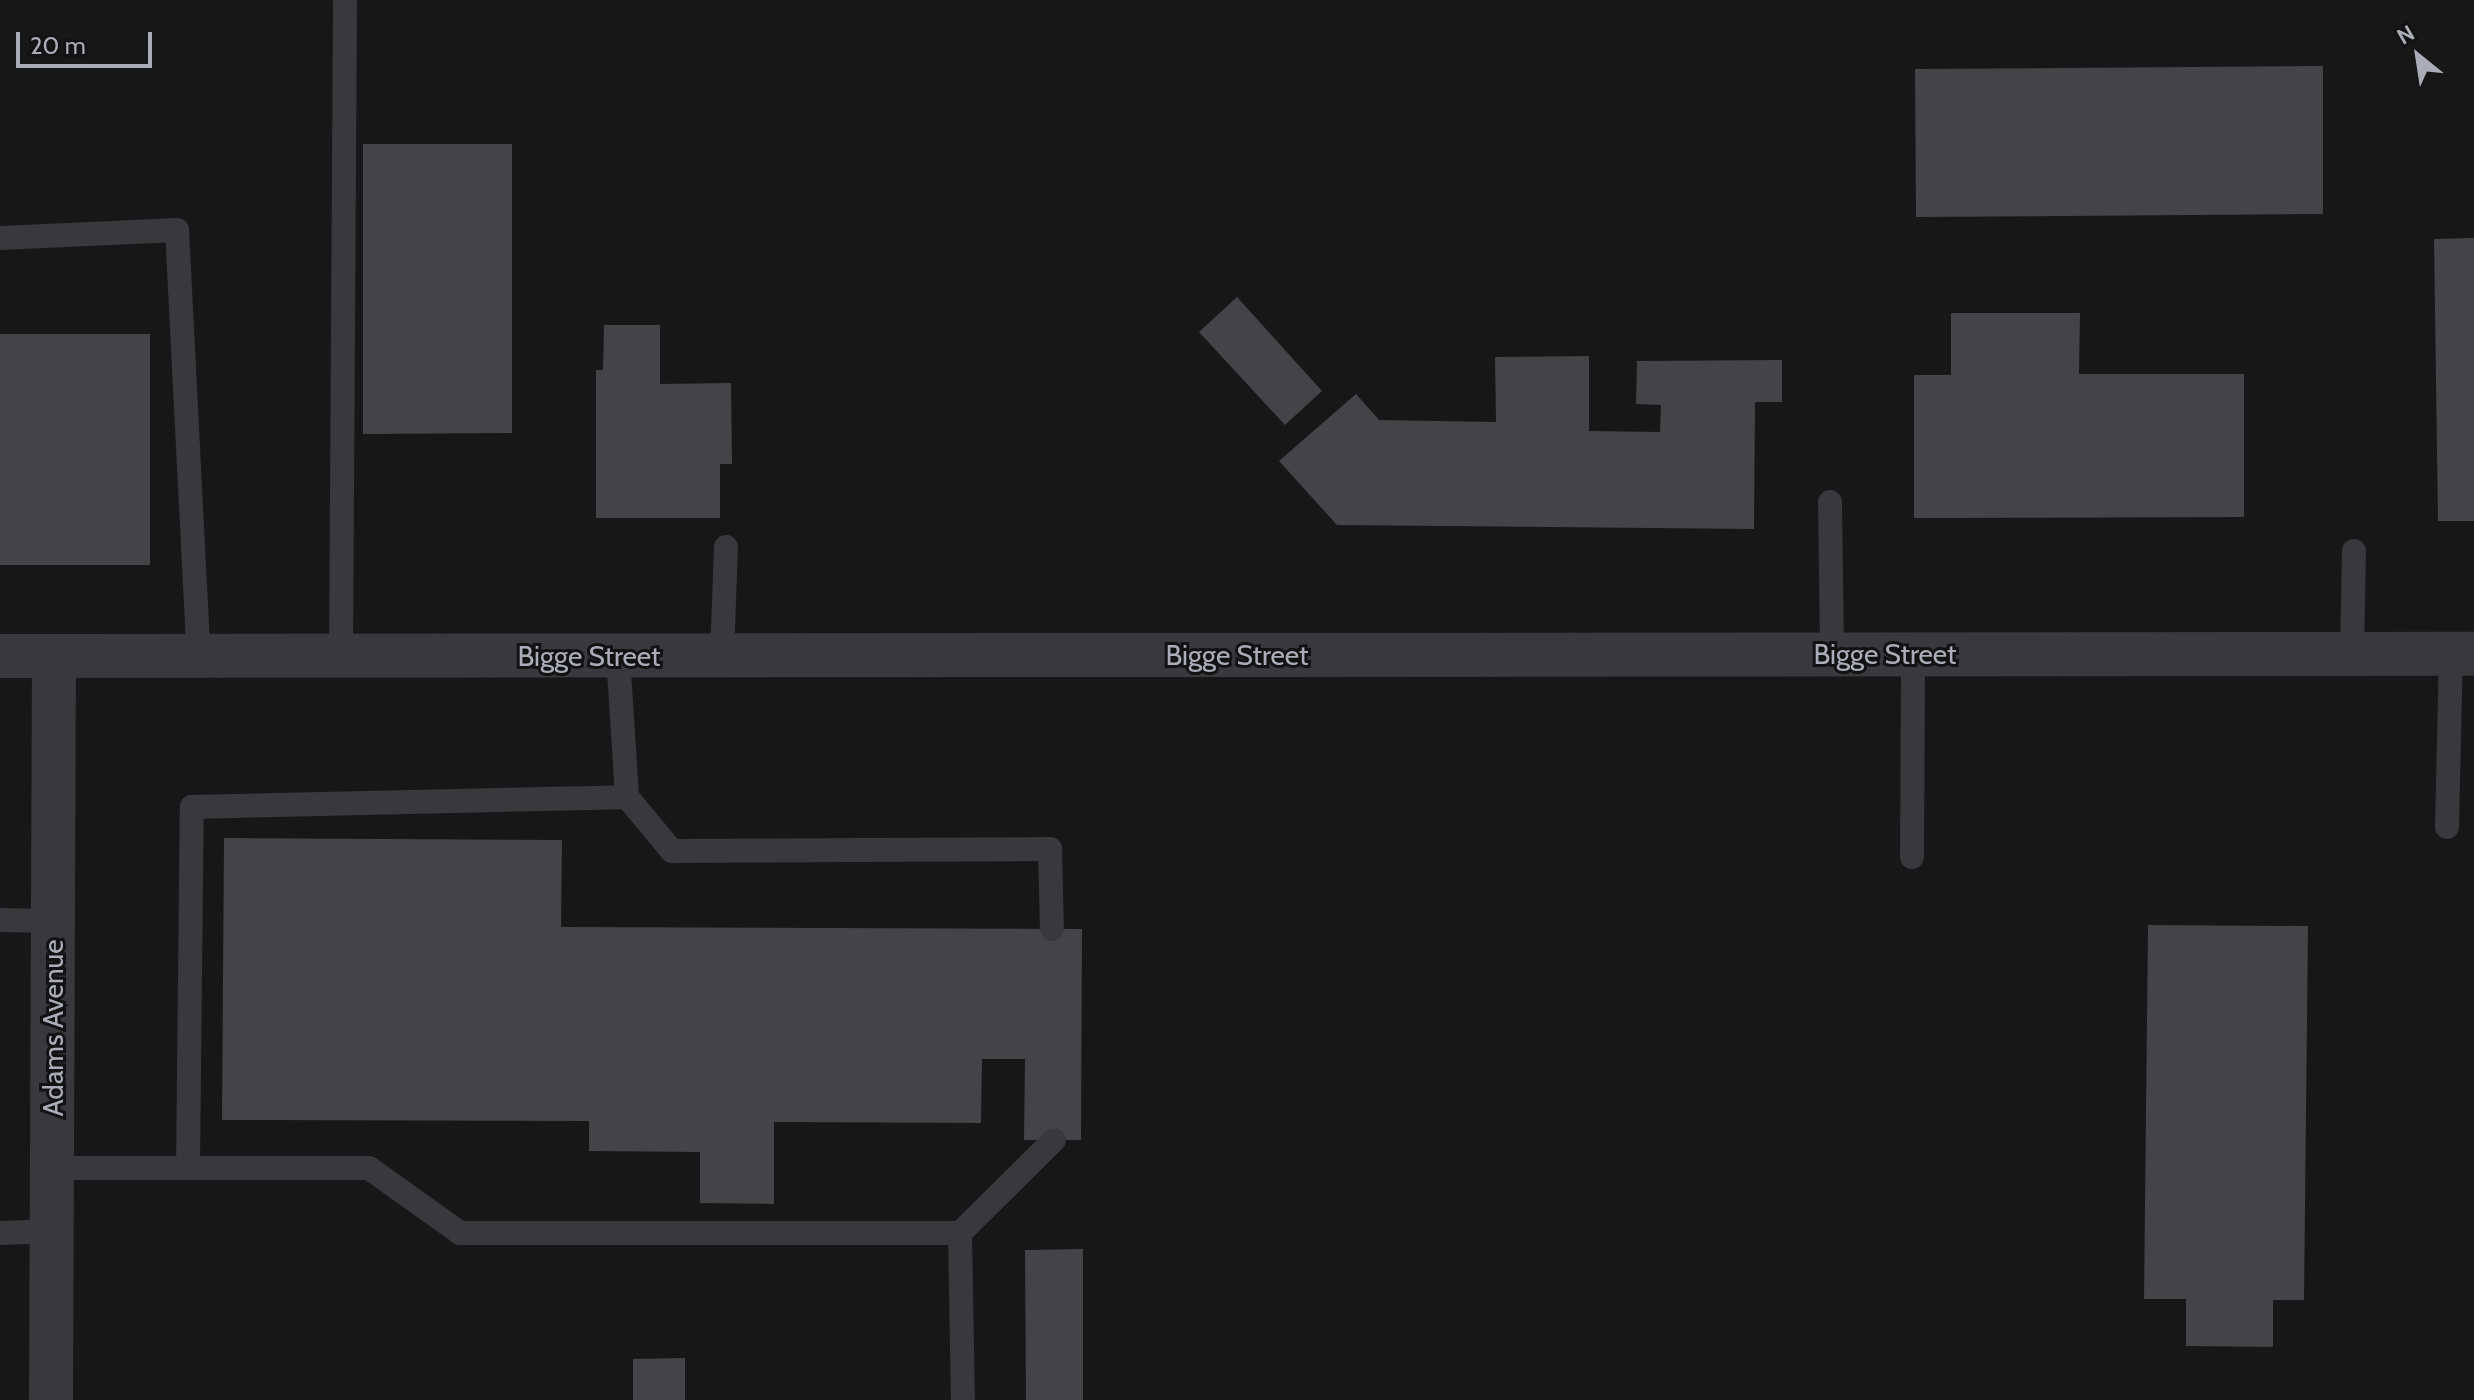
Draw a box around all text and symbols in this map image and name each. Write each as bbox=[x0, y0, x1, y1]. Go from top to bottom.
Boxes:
scale bar bbox=[20, 16, 156, 66]
north arrow bbox=[2378, 16, 2458, 96]
text: N bbox=[2392, 19, 2419, 50]
text: 20 m bbox=[30, 31, 86, 60]
street label: Bigge Street bbox=[1814, 637, 1956, 671]
street label: Bigge Street bbox=[1166, 638, 1308, 672]
street label: Bigge Street bbox=[518, 639, 660, 673]
street label: Adams Avenue bbox=[36, 939, 70, 1117]

